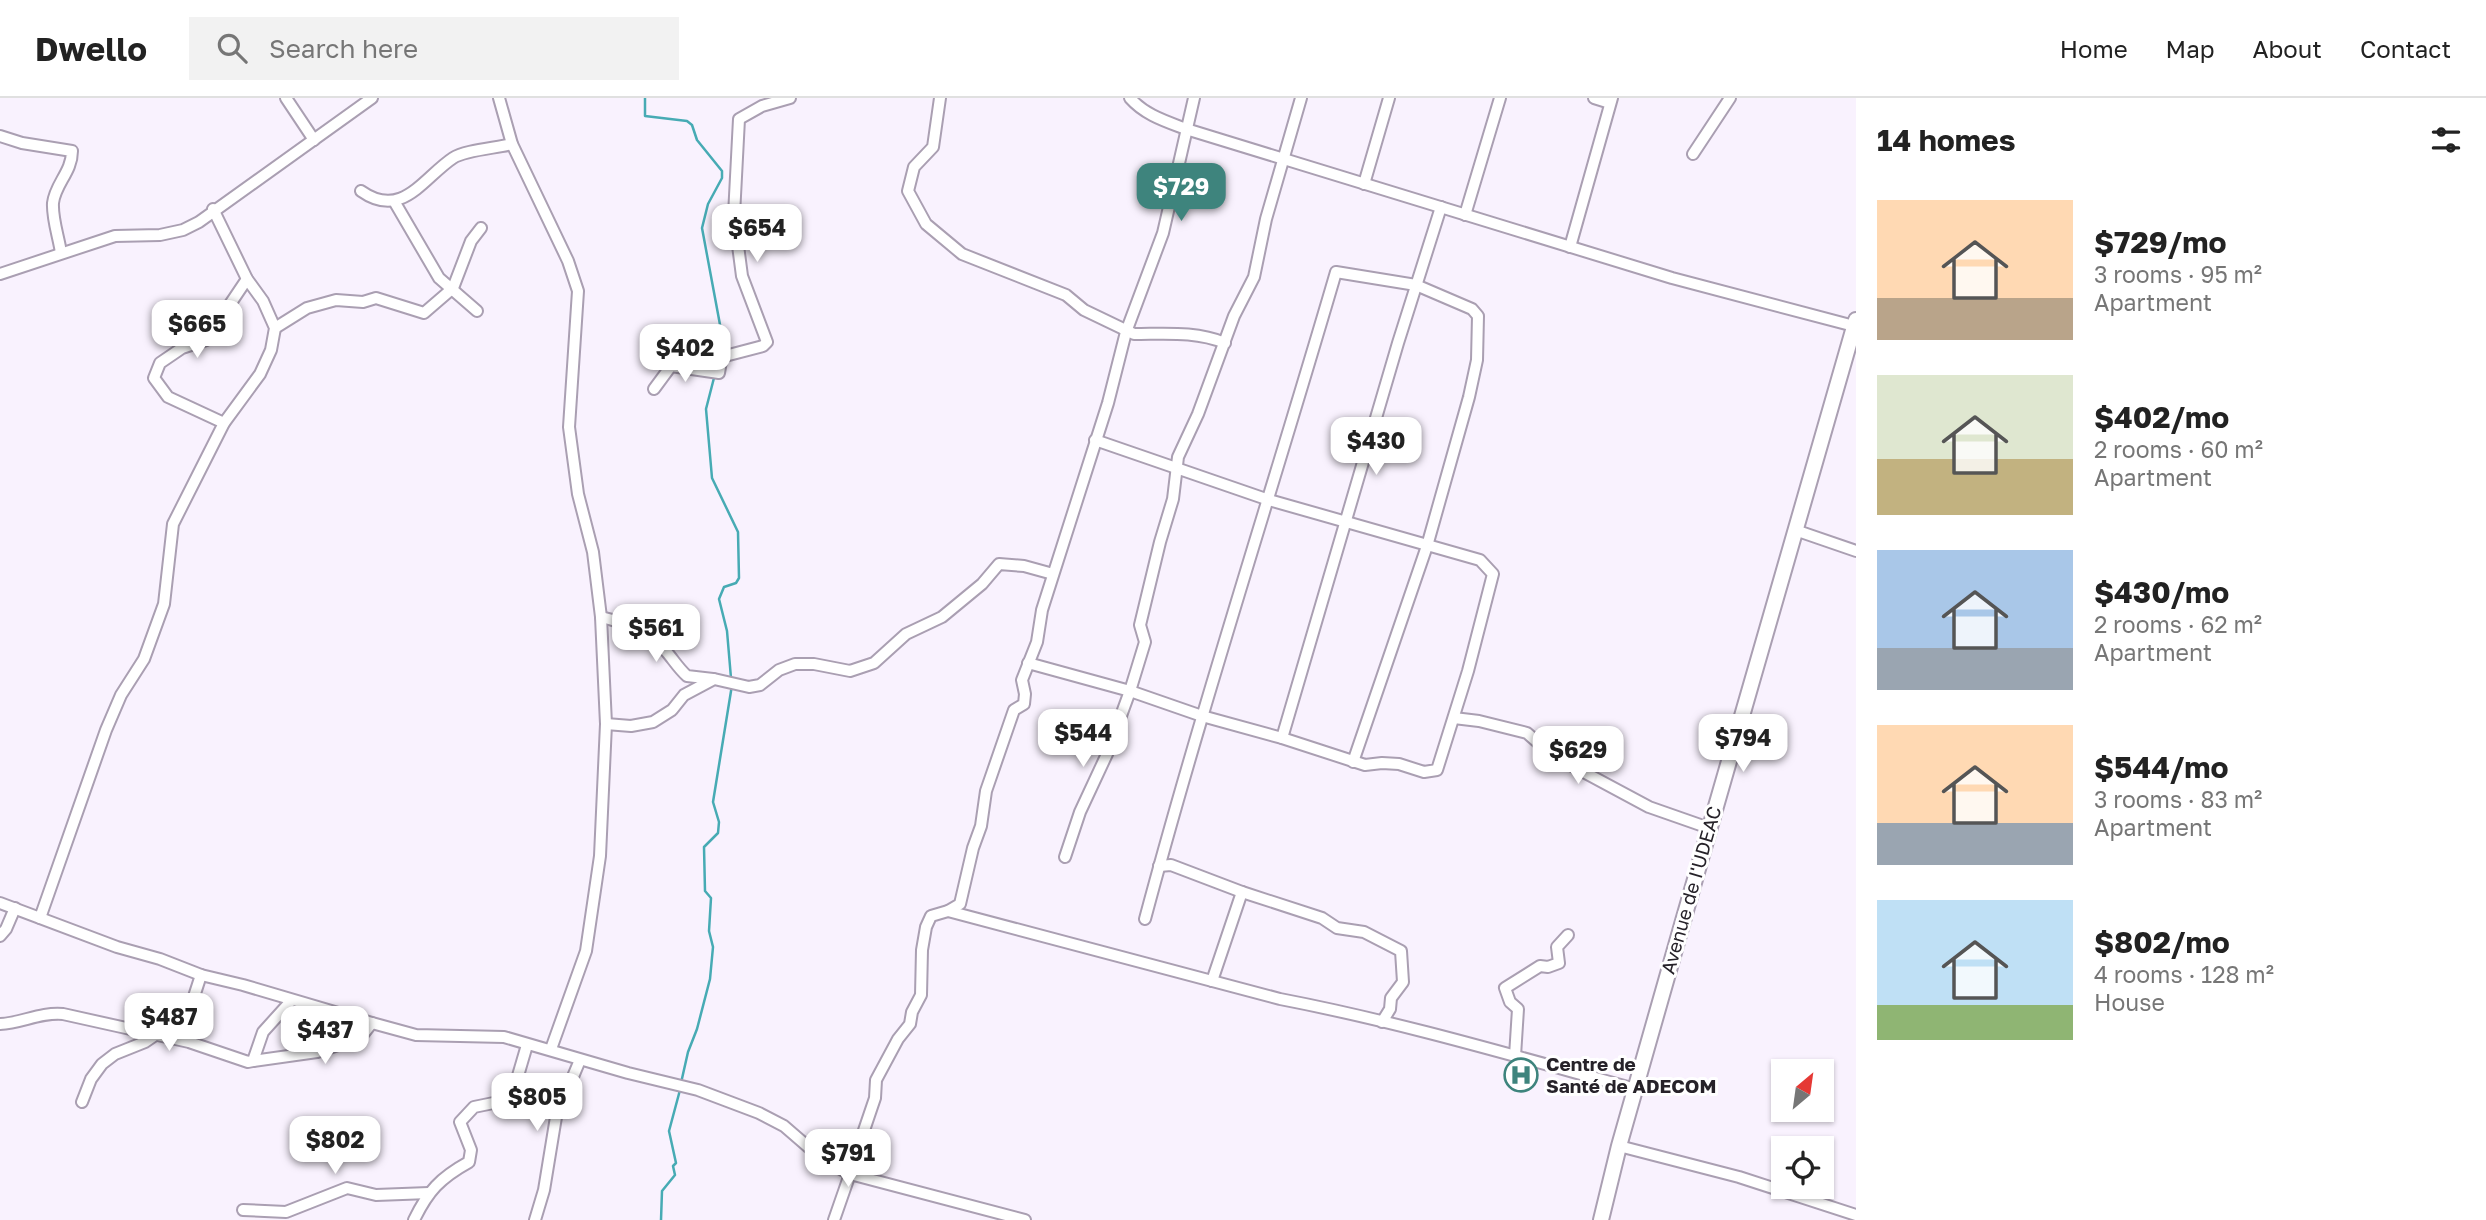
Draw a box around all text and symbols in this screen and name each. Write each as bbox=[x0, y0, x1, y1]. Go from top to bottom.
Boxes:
search box bbox=[189, 17, 679, 80]
text: Dwello bbox=[35, 29, 147, 68]
icon: search bbox=[213, 29, 251, 67]
text: Search here bbox=[269, 33, 418, 64]
text: Home bbox=[2060, 34, 2128, 63]
text: Map bbox=[2166, 34, 2215, 63]
text: About bbox=[2253, 34, 2322, 63]
text: Contact bbox=[2360, 34, 2451, 63]
icon: filters bbox=[2427, 121, 2465, 159]
text: 14 homes bbox=[1877, 122, 2016, 158]
pin: $729 bbox=[1140, 164, 1222, 223]
text: $729 bbox=[1153, 172, 1209, 200]
pin: $654 bbox=[716, 204, 798, 264]
text: $654 bbox=[728, 213, 786, 241]
text: $729/mo bbox=[2094, 224, 2226, 260]
icon: home bbox=[1933, 228, 2017, 312]
text: 3 rooms · 95 m² bbox=[2094, 260, 2262, 288]
text: Apartment bbox=[2094, 288, 2212, 316]
pin: $665 bbox=[156, 300, 238, 360]
text: $665 bbox=[168, 309, 226, 337]
pin: $402 bbox=[644, 324, 726, 384]
text: $402 bbox=[656, 333, 714, 361]
text: $402/mo bbox=[2094, 399, 2229, 435]
icon: home bbox=[1933, 403, 2017, 487]
pin: $430 bbox=[1335, 418, 1417, 477]
text: $430 bbox=[1347, 426, 1405, 454]
text: 2 rooms · 60 m² bbox=[2094, 435, 2263, 463]
text: Apartment bbox=[2094, 463, 2212, 491]
text: $430/mo bbox=[2094, 574, 2229, 610]
icon: home bbox=[1933, 578, 2017, 662]
pin: $561 bbox=[615, 604, 697, 664]
text: 2 rooms · 62 m² bbox=[2094, 610, 2262, 638]
text: $561 bbox=[628, 613, 684, 641]
text: Apartment bbox=[2094, 638, 2212, 666]
pin: $544 bbox=[1042, 710, 1124, 769]
pin: $794 bbox=[1702, 714, 1784, 774]
text: $544 bbox=[1054, 718, 1112, 746]
text: $794 bbox=[1715, 723, 1771, 751]
pin: $629 bbox=[1537, 726, 1619, 786]
text: $629 bbox=[1549, 735, 1607, 763]
text: $544/mo bbox=[2094, 749, 2229, 785]
icon: home bbox=[1933, 753, 2017, 837]
text: 3 rooms · 83 m² bbox=[2094, 785, 2262, 813]
street label: Avenue de I'UDEAC bbox=[1656, 803, 1725, 976]
text: Apartment bbox=[2094, 813, 2212, 841]
text: $802/mo bbox=[2094, 924, 2230, 960]
icon: home bbox=[1933, 928, 2017, 1012]
text: 4 rooms · 128 m² bbox=[2094, 960, 2274, 988]
text: House bbox=[2094, 988, 2165, 1016]
pin: $487 bbox=[128, 993, 210, 1053]
text: $487 bbox=[140, 1002, 198, 1030]
pin: $437 bbox=[284, 1006, 366, 1066]
text: $437 bbox=[297, 1015, 353, 1043]
place label: Centre de Santé de ADECOM bbox=[1546, 1052, 1716, 1097]
hospital icon: Centre de Santé de ADECOM bbox=[1502, 1056, 1540, 1094]
north arrow bbox=[1771, 1059, 1834, 1122]
map controls bbox=[1771, 1059, 1834, 1199]
pin: $805 bbox=[496, 1074, 578, 1133]
text: $805 bbox=[507, 1082, 567, 1110]
pin: $802 bbox=[294, 1116, 376, 1176]
text: $802 bbox=[305, 1125, 365, 1153]
pin: $791 bbox=[807, 1130, 889, 1189]
button: locate bbox=[1771, 1136, 1834, 1199]
text: $791 bbox=[821, 1138, 875, 1166]

